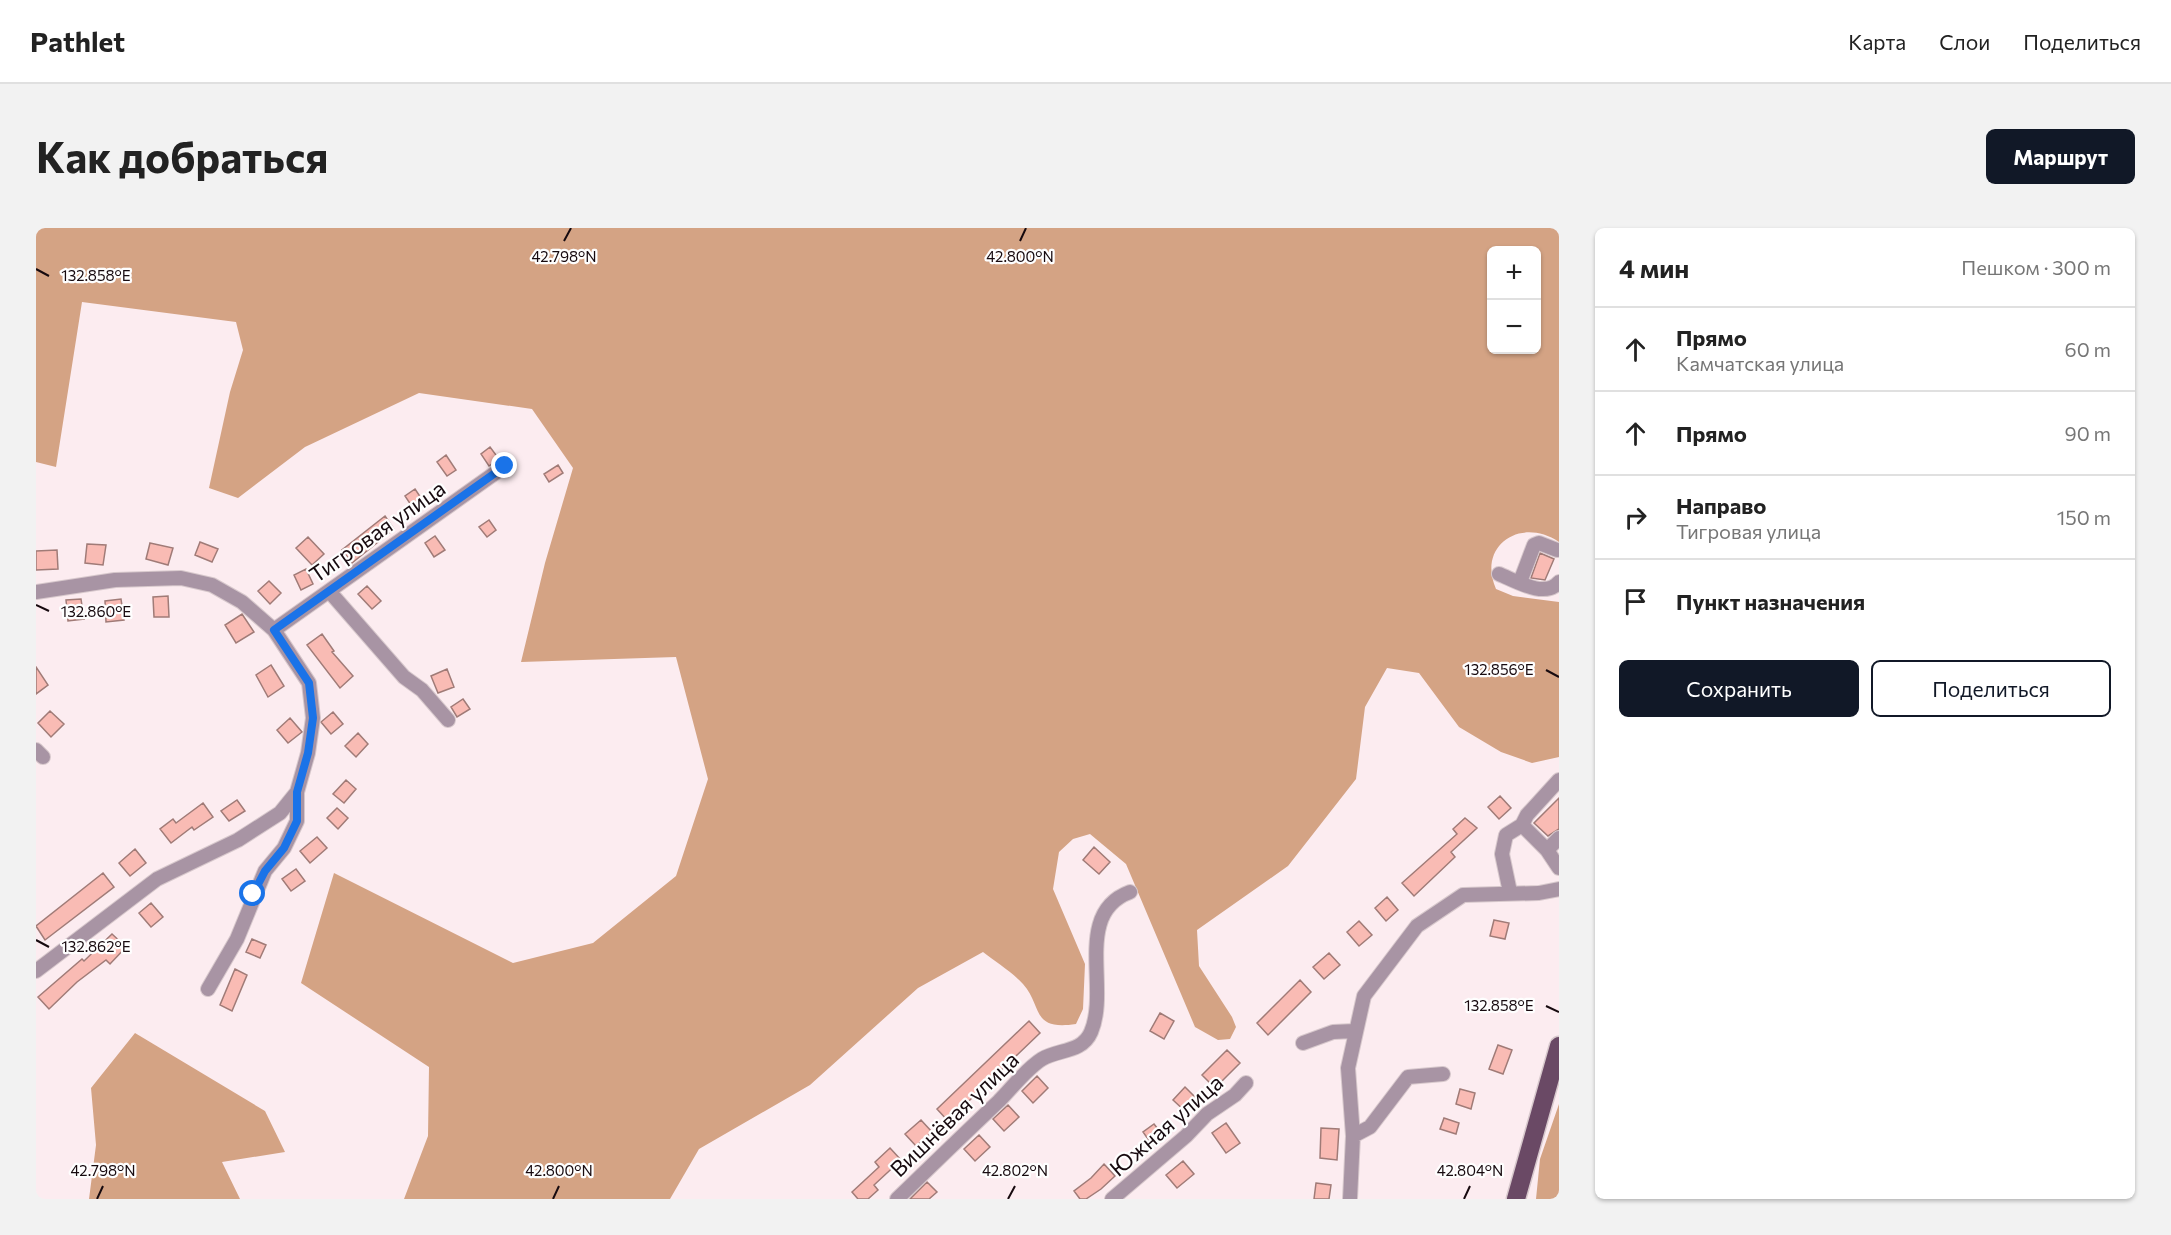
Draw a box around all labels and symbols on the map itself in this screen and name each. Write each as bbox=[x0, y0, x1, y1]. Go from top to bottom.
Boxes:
text: 42.798°N bbox=[532, 247, 596, 265]
text: 42.800°N bbox=[986, 247, 1054, 265]
text: 132.858°E bbox=[61, 266, 131, 284]
route end bbox=[491, 452, 517, 478]
street label: Тигровая улица bbox=[304, 474, 450, 588]
text: 132.860°E bbox=[61, 602, 131, 620]
text: 132.856°E bbox=[1464, 660, 1534, 678]
route start bbox=[239, 880, 265, 906]
text: 132.862°E bbox=[61, 937, 131, 955]
text: 132.858°E bbox=[1464, 996, 1534, 1014]
street label: Вишнёвая улица bbox=[884, 1046, 1024, 1182]
street label: Южная улица bbox=[1104, 1069, 1228, 1181]
text: 42.798°N bbox=[71, 1161, 135, 1179]
text: 42.800°N bbox=[525, 1161, 593, 1179]
text: 42.802°N bbox=[982, 1161, 1048, 1179]
text: 42.804°N bbox=[1437, 1161, 1503, 1179]

